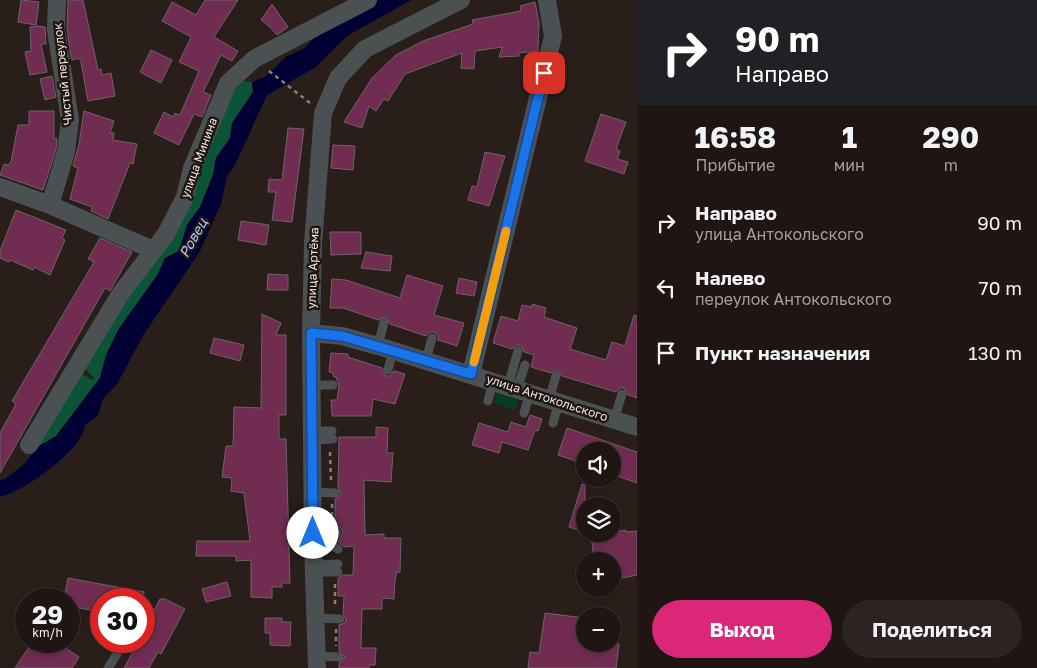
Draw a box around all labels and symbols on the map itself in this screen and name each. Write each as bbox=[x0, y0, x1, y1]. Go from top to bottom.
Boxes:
street label: Чистый переулок bbox=[50, 22, 75, 126]
pin bbox=[523, 52, 565, 94]
street label: улица Минина bbox=[177, 116, 220, 200]
water label: Ровец bbox=[175, 215, 210, 260]
street label: улица Артёма bbox=[304, 227, 321, 309]
street label: улица Антокольского bbox=[485, 371, 610, 424]
position arrow bbox=[286, 506, 338, 558]
speed limit sign: 30 bbox=[90, 588, 155, 653]

